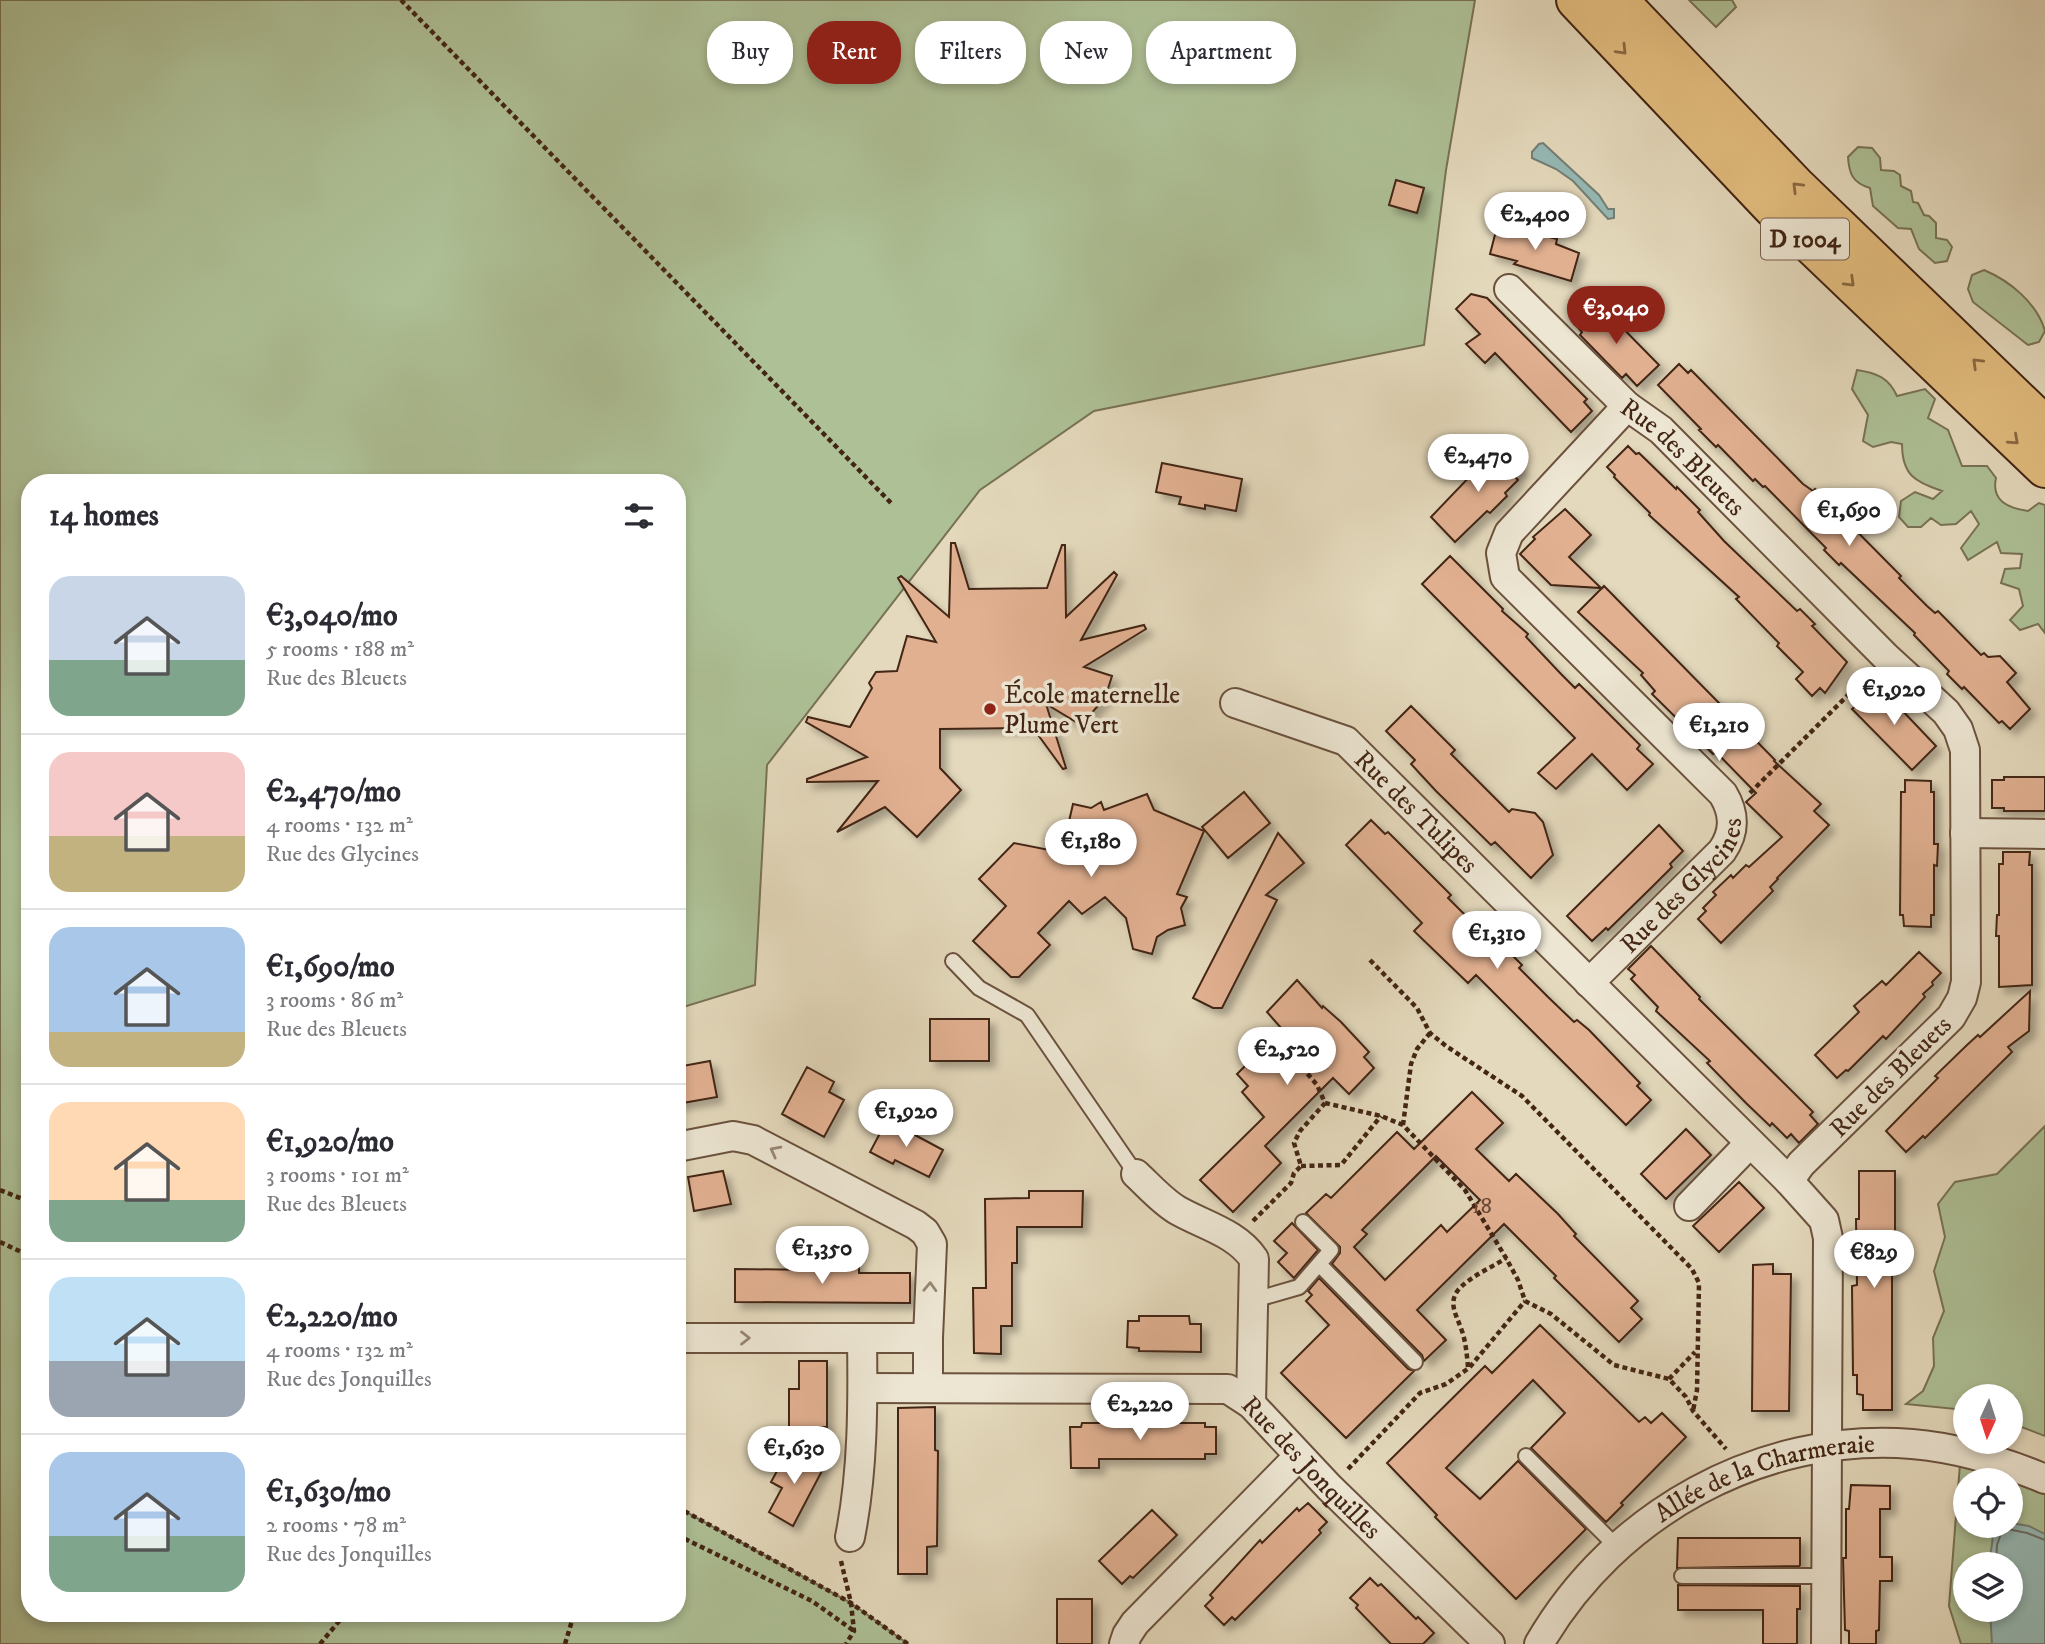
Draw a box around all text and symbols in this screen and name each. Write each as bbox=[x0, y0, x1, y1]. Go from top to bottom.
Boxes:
chip: Buy bbox=[707, 21, 793, 84]
chip: Rent bbox=[807, 21, 901, 84]
chip: Filters bbox=[915, 21, 1026, 84]
chip: New bbox=[1040, 21, 1132, 84]
chip: Apartment bbox=[1146, 21, 1296, 84]
one-way arrow bbox=[1614, 42, 1627, 55]
one-way arrow bbox=[1792, 183, 1805, 196]
pin: €2,400 bbox=[1478, 192, 1592, 252]
text: €2,400 bbox=[1500, 200, 1570, 229]
road number: D 1004 bbox=[1761, 219, 1849, 260]
one-way arrow bbox=[1842, 274, 1855, 287]
pin: €3,040 bbox=[1559, 286, 1673, 346]
text: €3,040 bbox=[1583, 294, 1649, 323]
one-way arrow bbox=[1973, 358, 1986, 371]
street label: Rue des Bleuets bbox=[1613, 392, 1752, 524]
one-way arrow bbox=[2006, 431, 2019, 444]
pin: €2,470 bbox=[1421, 434, 1535, 494]
text: €2,470 bbox=[1444, 442, 1512, 471]
pin: €1,690 bbox=[1792, 489, 1906, 548]
text: €1,690 bbox=[1817, 496, 1881, 525]
icon: filters bbox=[620, 497, 658, 535]
text: 14 homes bbox=[49, 498, 159, 535]
text: €3,040/mo bbox=[266, 598, 398, 635]
icon: home bbox=[105, 604, 189, 688]
text: 5 rooms · 188 m² bbox=[266, 635, 414, 664]
text: Rue des Bleuets bbox=[266, 664, 407, 693]
pin: €1,920 bbox=[1837, 668, 1951, 727]
text: €1,920 bbox=[1862, 675, 1926, 704]
place label: École maternelle Plume Vert bbox=[1004, 679, 1180, 742]
marker: École maternelle Plume Vert bbox=[982, 701, 998, 717]
pin: €1,210 bbox=[1662, 704, 1776, 763]
text: €1,210 bbox=[1689, 711, 1749, 740]
street label: Rue des Tulipes bbox=[1347, 744, 1485, 881]
text: €2,470/mo bbox=[266, 774, 401, 811]
icon: home bbox=[105, 780, 189, 864]
text: 4 rooms · 132 m² bbox=[266, 811, 413, 840]
street label: Rue des Glycines bbox=[1614, 818, 1750, 961]
pin: €1,180 bbox=[1034, 820, 1148, 879]
text: €1,180 bbox=[1061, 827, 1121, 856]
text: Rue des Glycines bbox=[266, 840, 419, 869]
pin: €1,310 bbox=[1440, 912, 1554, 971]
text: €1,310 bbox=[1468, 919, 1526, 948]
text: €1,690/mo bbox=[266, 949, 395, 986]
icon: home bbox=[105, 955, 189, 1039]
text: 3 rooms · 86 m² bbox=[266, 986, 403, 1015]
street label: Rue des Bleuets bbox=[1823, 1009, 1959, 1145]
text: Rue des Bleuets bbox=[266, 1015, 407, 1044]
pin: €2,520 bbox=[1230, 1028, 1344, 1087]
text: €2,520 bbox=[1254, 1035, 1320, 1064]
pin: €1,920 bbox=[849, 1090, 963, 1149]
text: €1,920 bbox=[874, 1097, 938, 1126]
text: €1,920/mo bbox=[266, 1124, 394, 1161]
icon: home bbox=[105, 1130, 189, 1214]
one-way arrow bbox=[770, 1145, 783, 1159]
text: 3 rooms · 101 m² bbox=[266, 1161, 409, 1190]
text: Rue des Bleuets bbox=[266, 1190, 407, 1219]
house number: 18 bbox=[1472, 1192, 1492, 1221]
pin: €1,350 bbox=[765, 1226, 879, 1286]
pin: €829 bbox=[1833, 1230, 1915, 1290]
text: €1,350 bbox=[792, 1234, 852, 1263]
text: €829 bbox=[1850, 1238, 1898, 1267]
one-way arrow bbox=[922, 1281, 938, 1292]
text: €2,220/mo bbox=[266, 1299, 398, 1336]
icon: home bbox=[105, 1305, 189, 1389]
one-way arrow bbox=[741, 1330, 751, 1346]
text: 4 rooms · 132 m² bbox=[266, 1336, 413, 1365]
text: Rue des Jonquilles bbox=[266, 1365, 432, 1394]
pin: €2,220 bbox=[1083, 1382, 1197, 1442]
north arrow bbox=[1953, 1384, 2023, 1454]
map controls bbox=[1953, 1384, 2023, 1622]
street label: Rue des Jonquilles bbox=[1234, 1389, 1388, 1547]
text: €2,220 bbox=[1107, 1390, 1173, 1419]
pin: €1,630 bbox=[737, 1426, 851, 1486]
street label: Allée de la Charmeraie bbox=[1648, 1428, 1875, 1531]
text: €1,630 bbox=[763, 1434, 825, 1463]
button: locate bbox=[1953, 1468, 2023, 1538]
text: €1,630/mo bbox=[266, 1474, 391, 1511]
icon: home bbox=[105, 1480, 189, 1564]
text: 2 rooms · 78 m² bbox=[266, 1511, 406, 1540]
text: Rue des Jonquilles bbox=[266, 1540, 432, 1569]
button: layers bbox=[1953, 1552, 2023, 1622]

